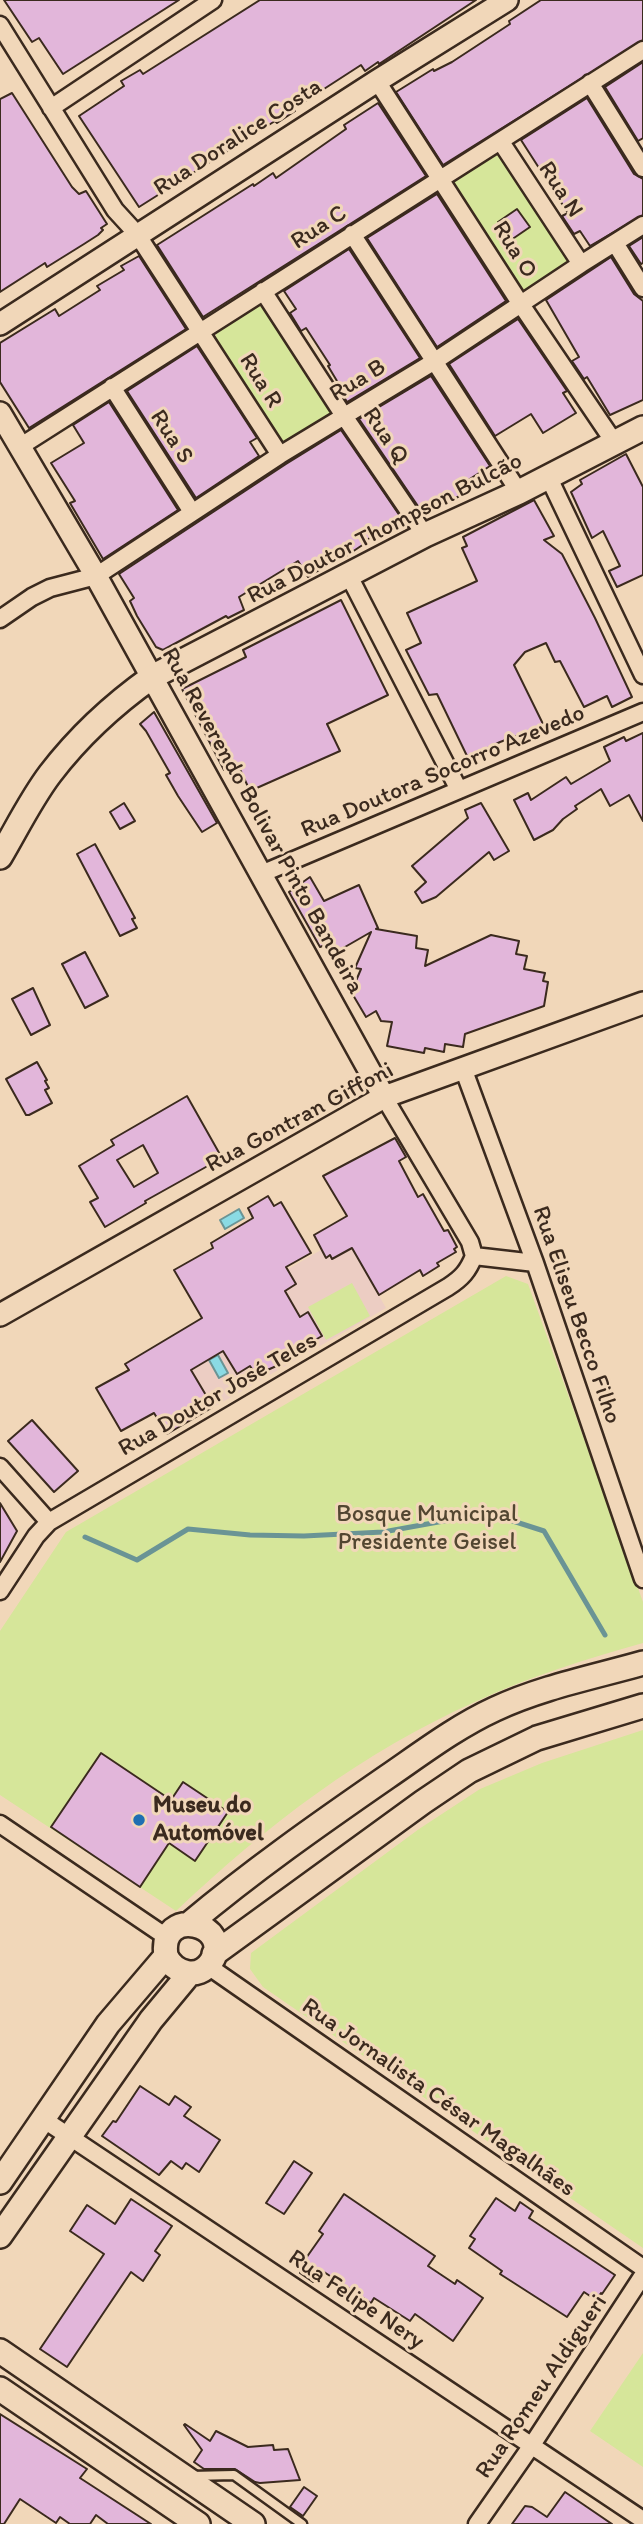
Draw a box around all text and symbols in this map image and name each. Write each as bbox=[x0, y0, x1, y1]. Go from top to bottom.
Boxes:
street label: Rua Doralice Costa bbox=[149, 73, 327, 203]
street label: Rua N bbox=[531, 157, 589, 223]
street label: Rua C bbox=[286, 199, 352, 257]
street label: Rua O bbox=[485, 216, 543, 284]
street label: Rua R bbox=[232, 348, 288, 414]
street label: Rua B bbox=[325, 353, 391, 409]
street label: Rua Q bbox=[356, 402, 414, 470]
street label: Rua S bbox=[143, 405, 199, 469]
street label: Rua Doutor Thompson Bulcão bbox=[243, 447, 527, 611]
street label: Rua Reverendo Bolivar Pinto Bandeira bbox=[154, 643, 370, 999]
street label: Rua Doutora Socorro Azevedo bbox=[297, 699, 589, 845]
street label: Rua Gontran Giffoni bbox=[201, 1056, 399, 1180]
street label: Rua Eliseu Becco Filho bbox=[525, 1202, 627, 1428]
street label: Rua Doutor José Teles bbox=[114, 1326, 322, 1464]
park label: Bosque Municipal Presidente Geisel bbox=[336, 1501, 518, 1557]
place label: Museu do Automóvel bbox=[153, 1792, 264, 1848]
marker: Museu do Automóvel bbox=[131, 1812, 147, 1828]
street label: Rua Jornalista César Magalhães bbox=[296, 1992, 580, 2204]
street label: Rua Felipe Nery bbox=[282, 2244, 430, 2356]
street label: Rua Romeu Aldigueri bbox=[470, 2290, 614, 2484]

